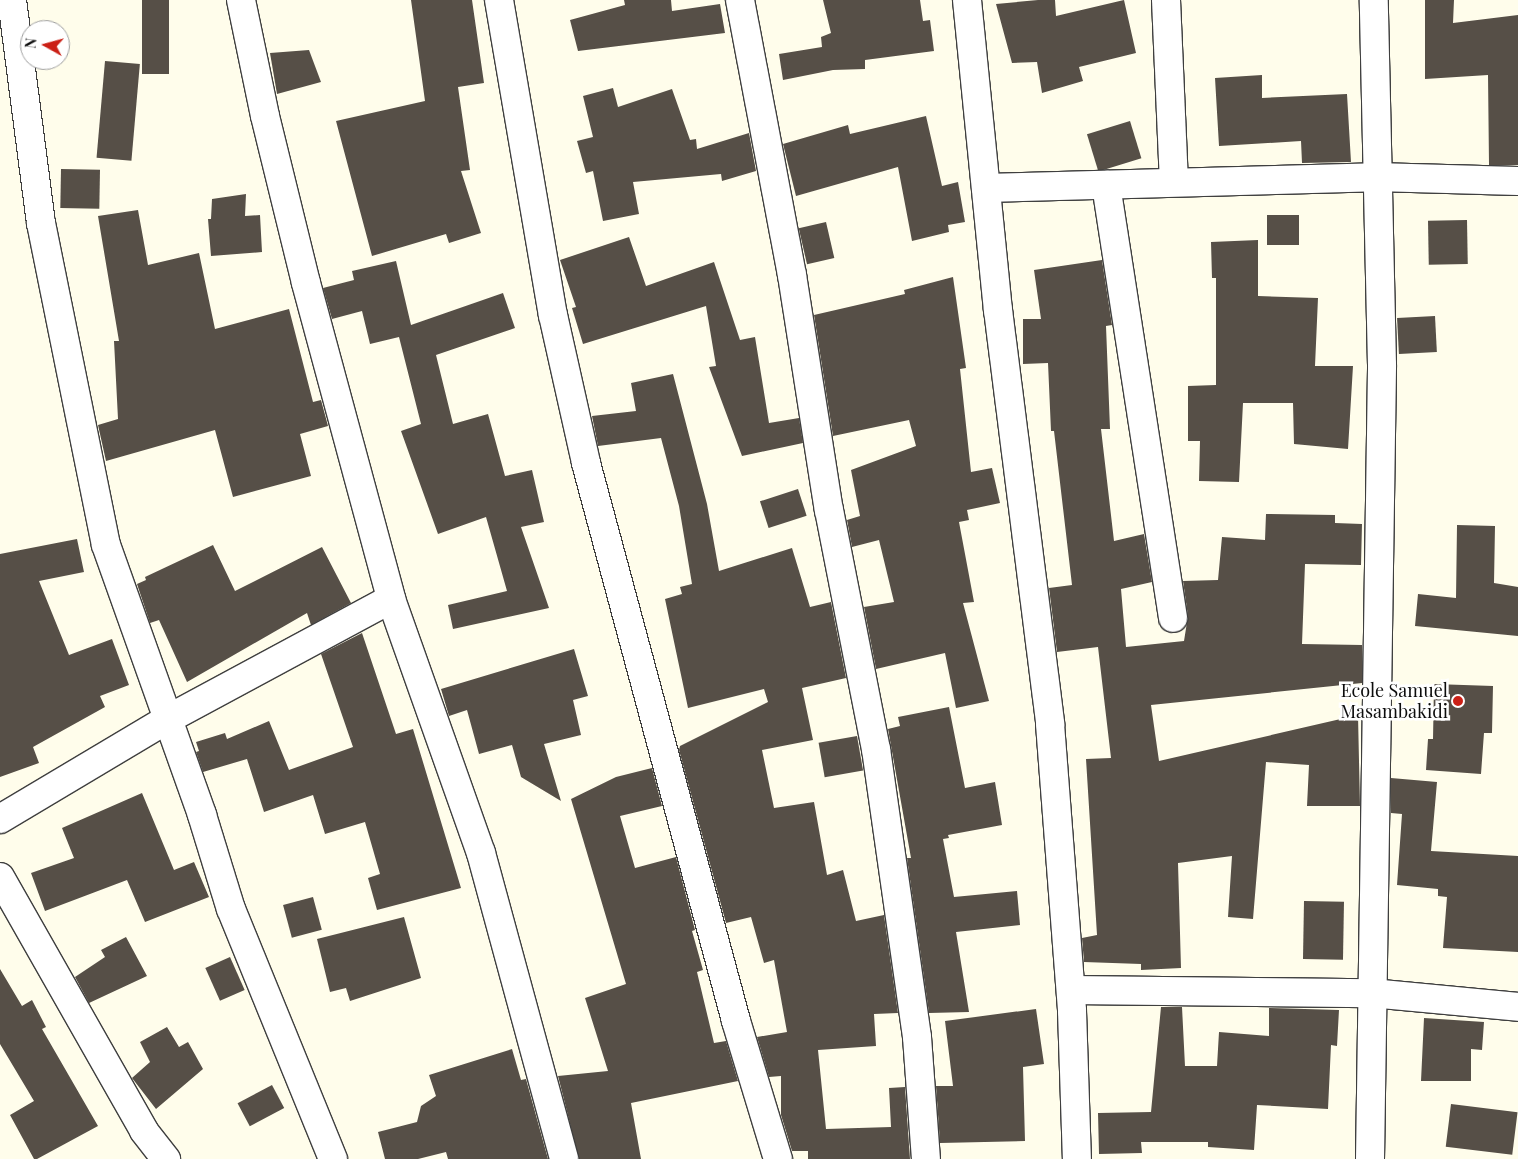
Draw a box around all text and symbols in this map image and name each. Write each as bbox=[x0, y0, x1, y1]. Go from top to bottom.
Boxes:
north arrow bbox=[20, 20, 70, 70]
text: N bbox=[21, 37, 41, 49]
place label: Ecole Samuel Masambakidi bbox=[1340, 680, 1448, 722]
marker: Ecole Samuel Masambakidi bbox=[1452, 695, 1464, 707]

